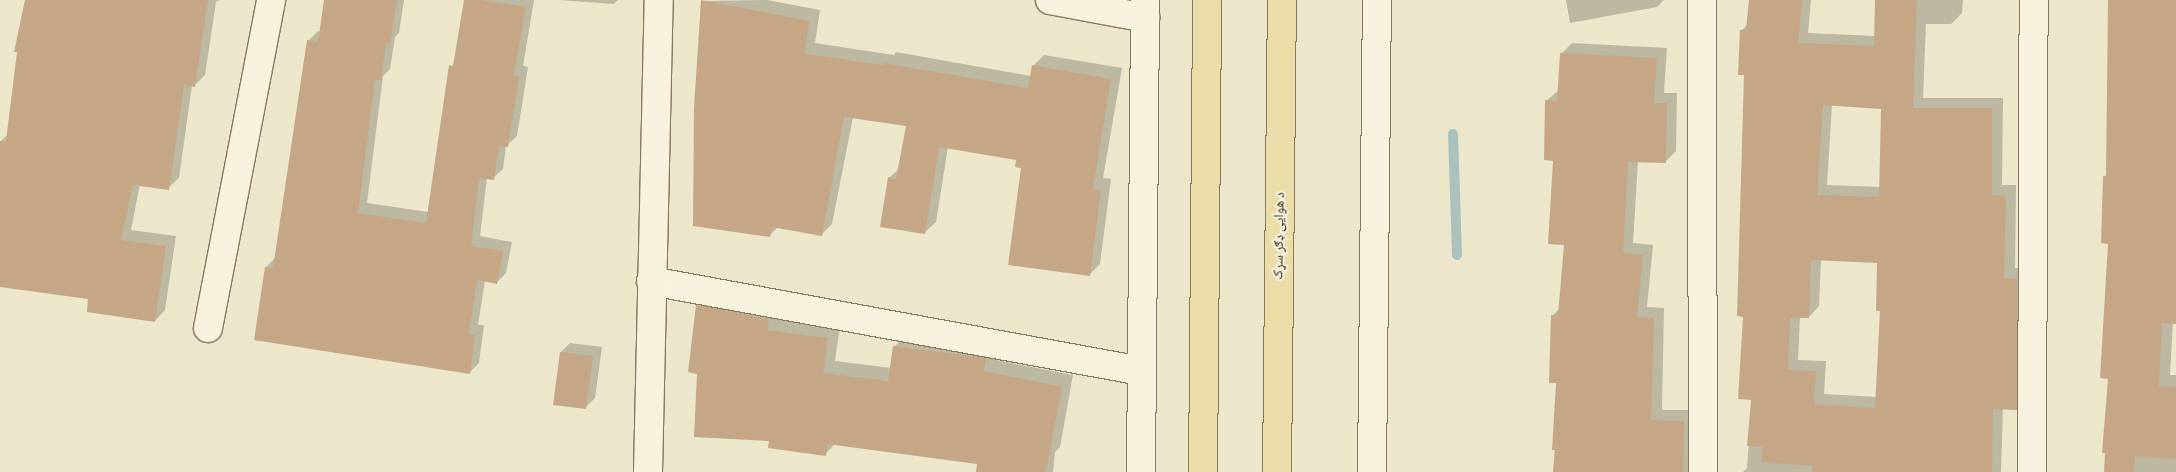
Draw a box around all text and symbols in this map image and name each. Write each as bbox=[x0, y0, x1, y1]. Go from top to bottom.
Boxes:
street label: د هوایی ډګر سړک bbox=[1270, 192, 1288, 280]

